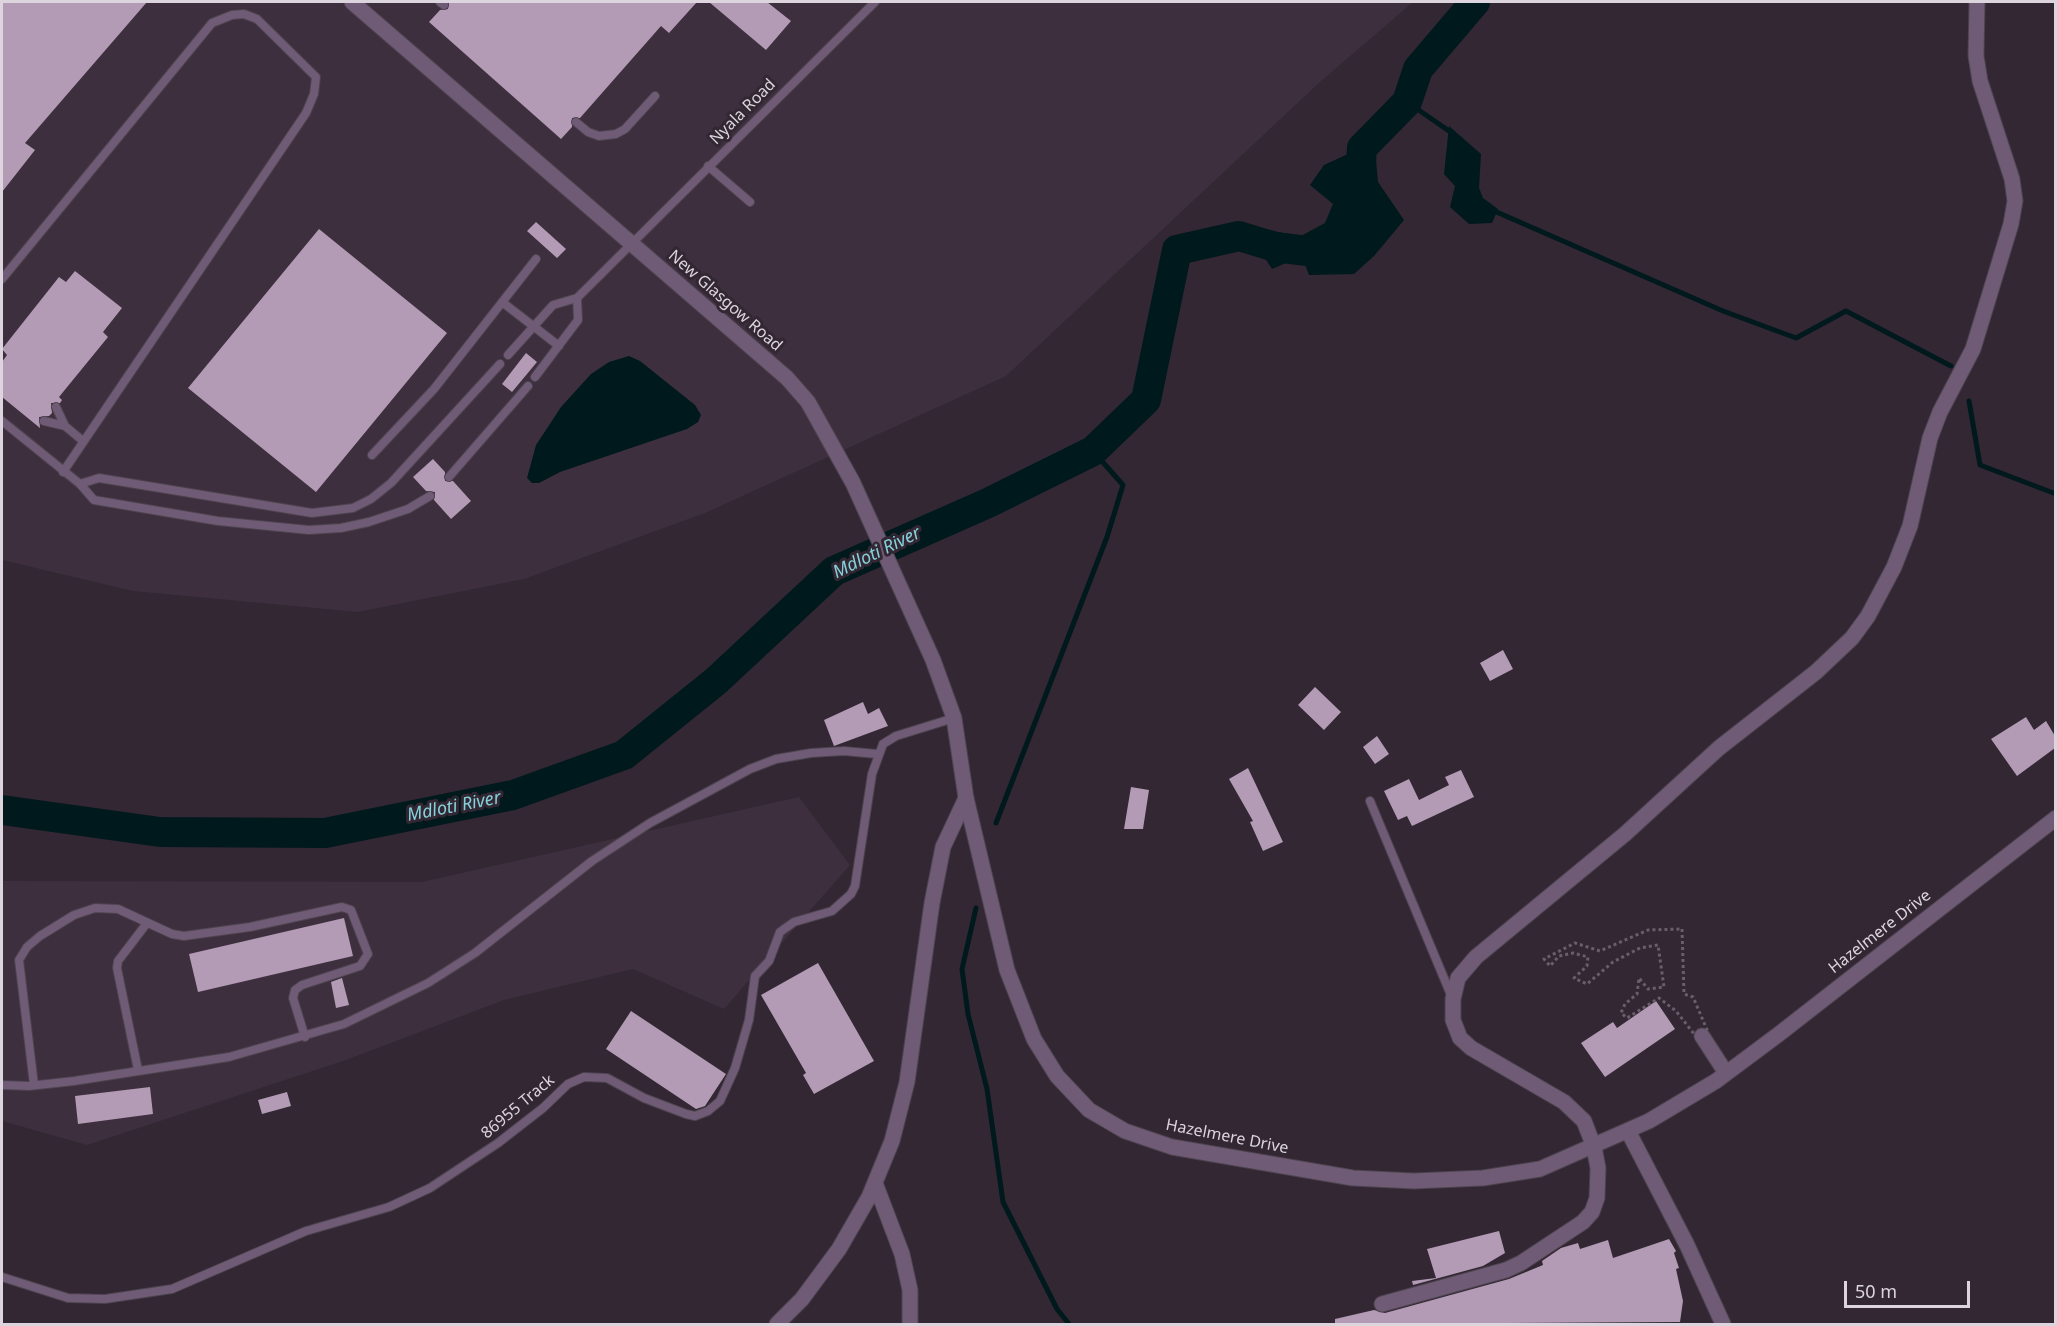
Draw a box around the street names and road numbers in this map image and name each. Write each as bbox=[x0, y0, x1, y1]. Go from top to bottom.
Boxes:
street label: Nyala Road bbox=[706, 75, 780, 149]
street label: New Glasgow Road bbox=[664, 246, 786, 356]
street label: Hazelmere Drive bbox=[1825, 886, 1935, 978]
street label: 86955 Track bbox=[478, 1071, 558, 1143]
street label: Hazelmere Drive bbox=[1164, 1116, 1290, 1158]

